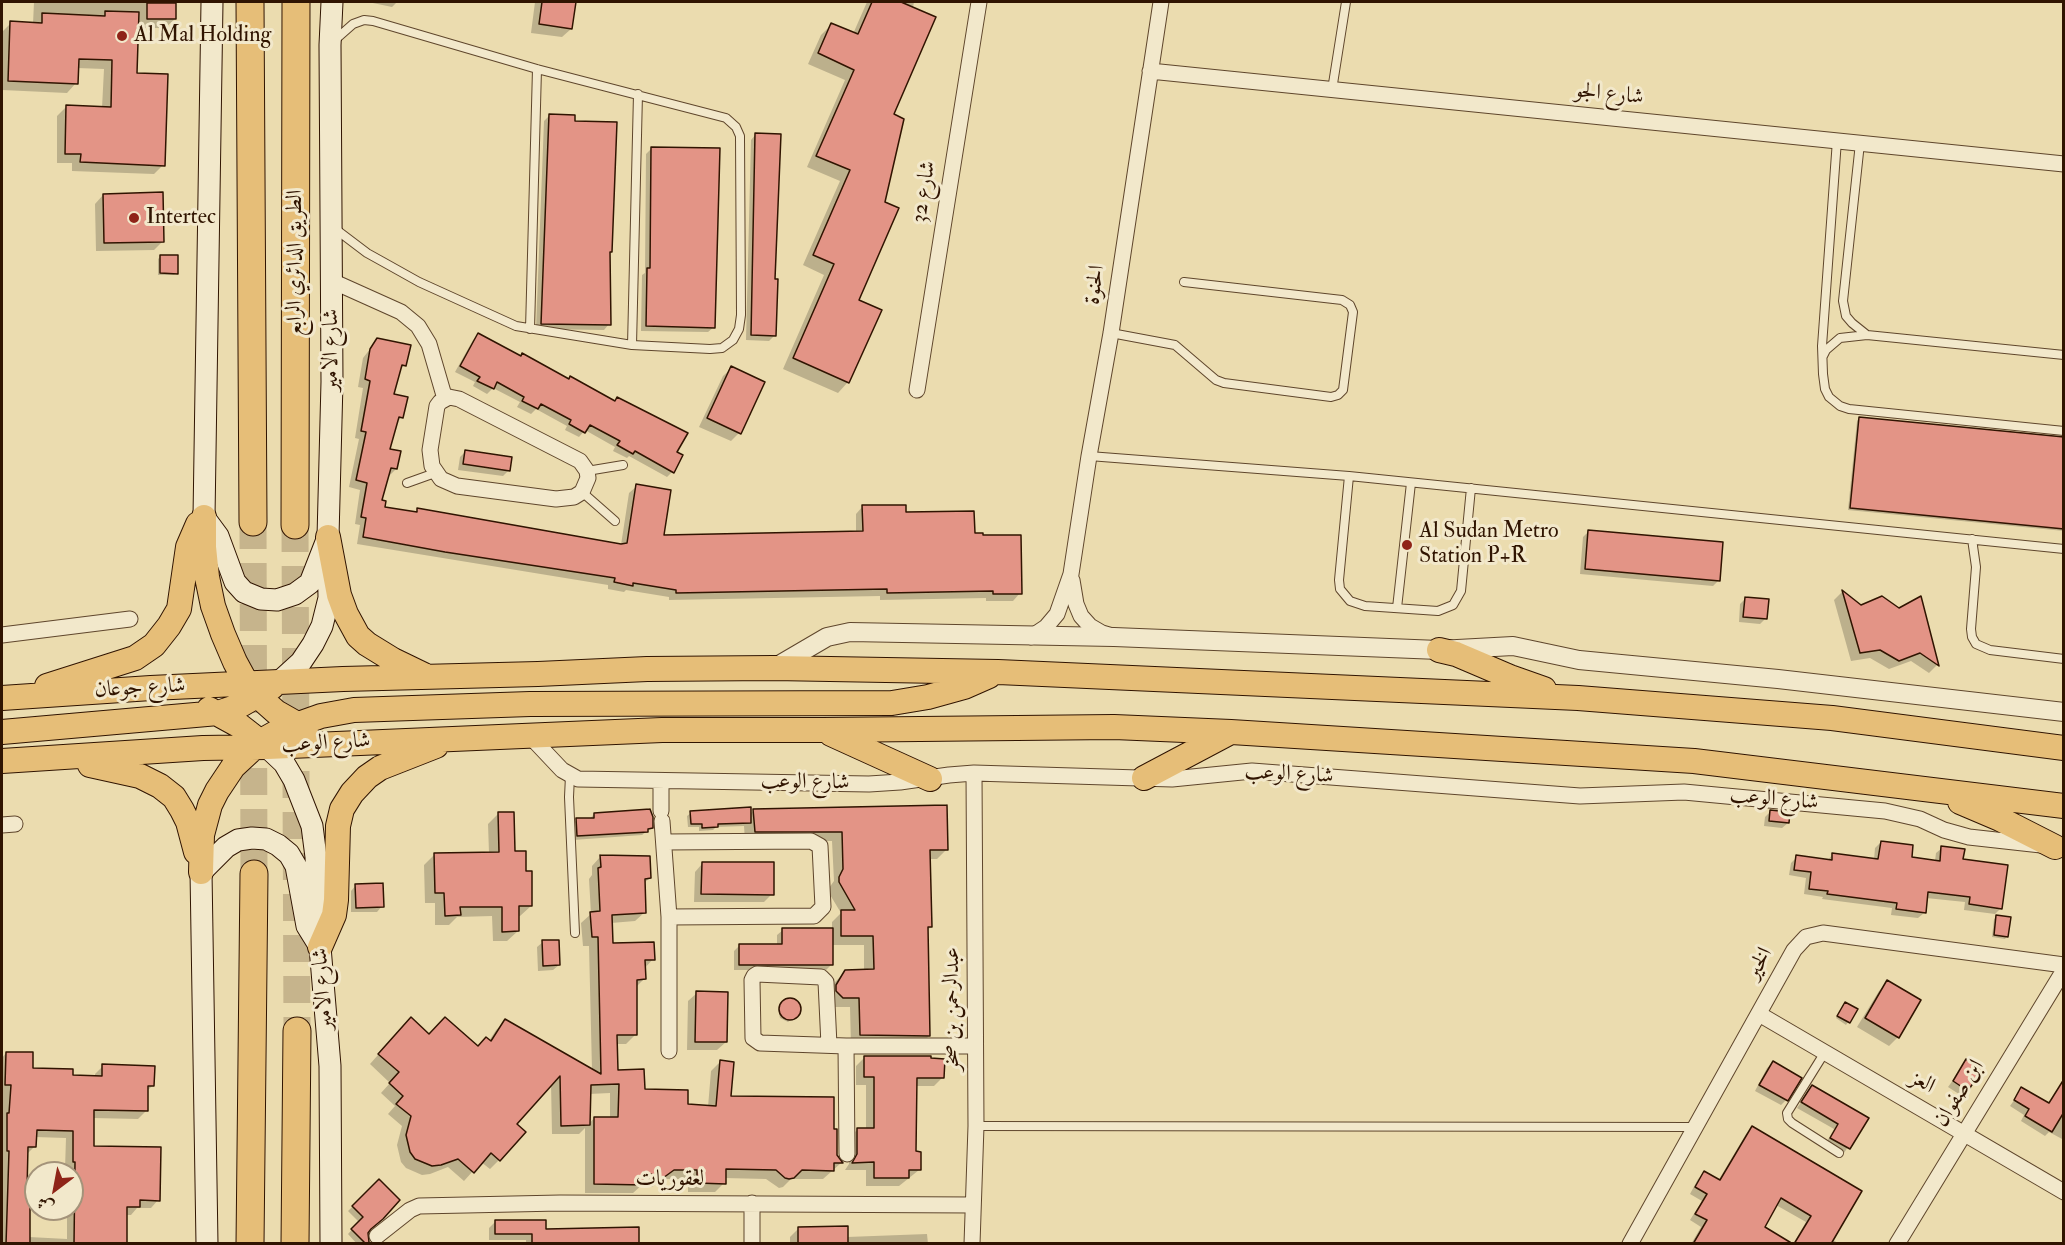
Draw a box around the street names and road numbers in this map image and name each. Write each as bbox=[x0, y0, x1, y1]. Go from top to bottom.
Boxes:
street label: شارع الجو bbox=[1573, 78, 1645, 112]
street label: شارع 32 bbox=[907, 159, 943, 225]
street label: الطريق الدائري الرابع bbox=[283, 190, 309, 336]
street label: الحنوة bbox=[1080, 263, 1112, 307]
street label: شارع الامير bbox=[319, 309, 345, 391]
street label: شارع جوعان bbox=[94, 673, 186, 705]
street label: شارع الوعب bbox=[281, 728, 371, 760]
street label: شارع الوعب bbox=[1244, 759, 1334, 791]
street label: شارع الوعب bbox=[760, 769, 850, 797]
street label: شارع الوعب bbox=[1729, 783, 1819, 817]
street label: الخير bbox=[1741, 943, 1779, 985]
street label: شارع الامير bbox=[308, 947, 340, 1031]
street label: عبدالرحمن بن صخر bbox=[940, 947, 966, 1071]
street label: ابن صفوان bbox=[1929, 1055, 1991, 1133]
street label: العز bbox=[1905, 1066, 1939, 1100]
street label: لعقوريات bbox=[636, 1167, 704, 1193]

